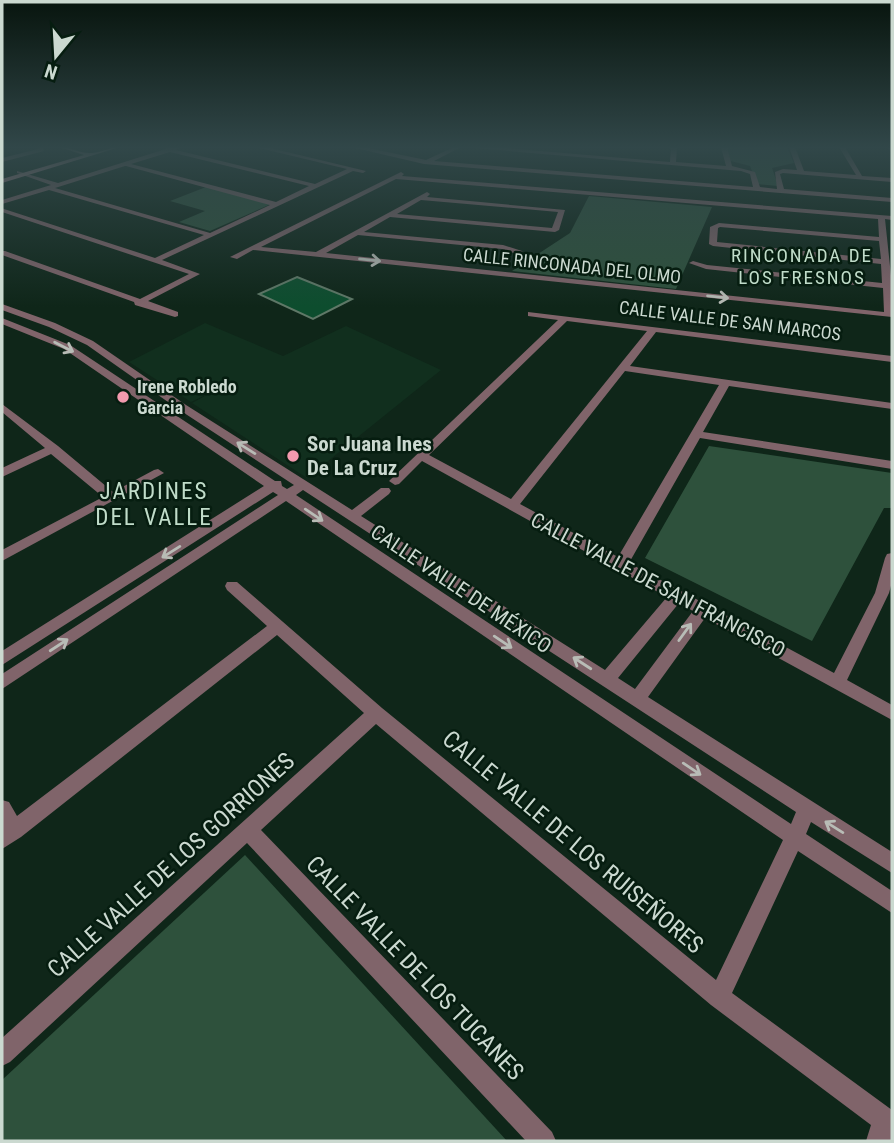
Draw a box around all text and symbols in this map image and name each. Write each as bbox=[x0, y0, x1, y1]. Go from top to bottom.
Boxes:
north arrow bbox=[21, 21, 91, 91]
text: N bbox=[42, 59, 60, 84]
street label: CALLE RINCONADA DEL OLMO bbox=[462, 244, 682, 287]
district label: RINCONADA DE LOS FRESNOS bbox=[731, 244, 873, 289]
one-way arrow bbox=[358, 254, 380, 267]
one-way arrow bbox=[706, 291, 728, 304]
street label: CALLE VALLE DE SAN MARCOS bbox=[618, 296, 842, 345]
one-way arrow bbox=[54, 341, 74, 355]
place label: Irene Robledo Garcia bbox=[137, 376, 237, 418]
marker: Irene Robledo Garcia bbox=[115, 389, 131, 405]
place label: Sor Juana Ines De La Cruz bbox=[307, 432, 432, 480]
one-way arrow bbox=[237, 440, 256, 455]
marker: Sor Juana Ines De La Cruz bbox=[285, 448, 301, 464]
district label: JARDINES DEL VALLE bbox=[95, 478, 213, 531]
one-way arrow bbox=[304, 508, 323, 522]
street label: CALLE VALLE DE SAN FRANCISCO bbox=[527, 508, 789, 662]
street label: CALLE VALLE DE MÉXICO bbox=[366, 520, 556, 658]
one-way arrow bbox=[161, 545, 181, 559]
one-way arrow bbox=[677, 623, 692, 642]
one-way arrow bbox=[493, 635, 512, 649]
one-way arrow bbox=[49, 637, 68, 652]
one-way arrow bbox=[572, 656, 592, 670]
street label: CALLE VALLE DE LOS RUISEÑORES bbox=[437, 725, 709, 959]
street label: CALLE VALLE DE LOS GORRIONES bbox=[42, 747, 300, 983]
one-way arrow bbox=[682, 761, 701, 776]
one-way arrow bbox=[825, 819, 845, 833]
street label: CALLE VALLE DE LOS TUCANES bbox=[300, 850, 530, 1086]

